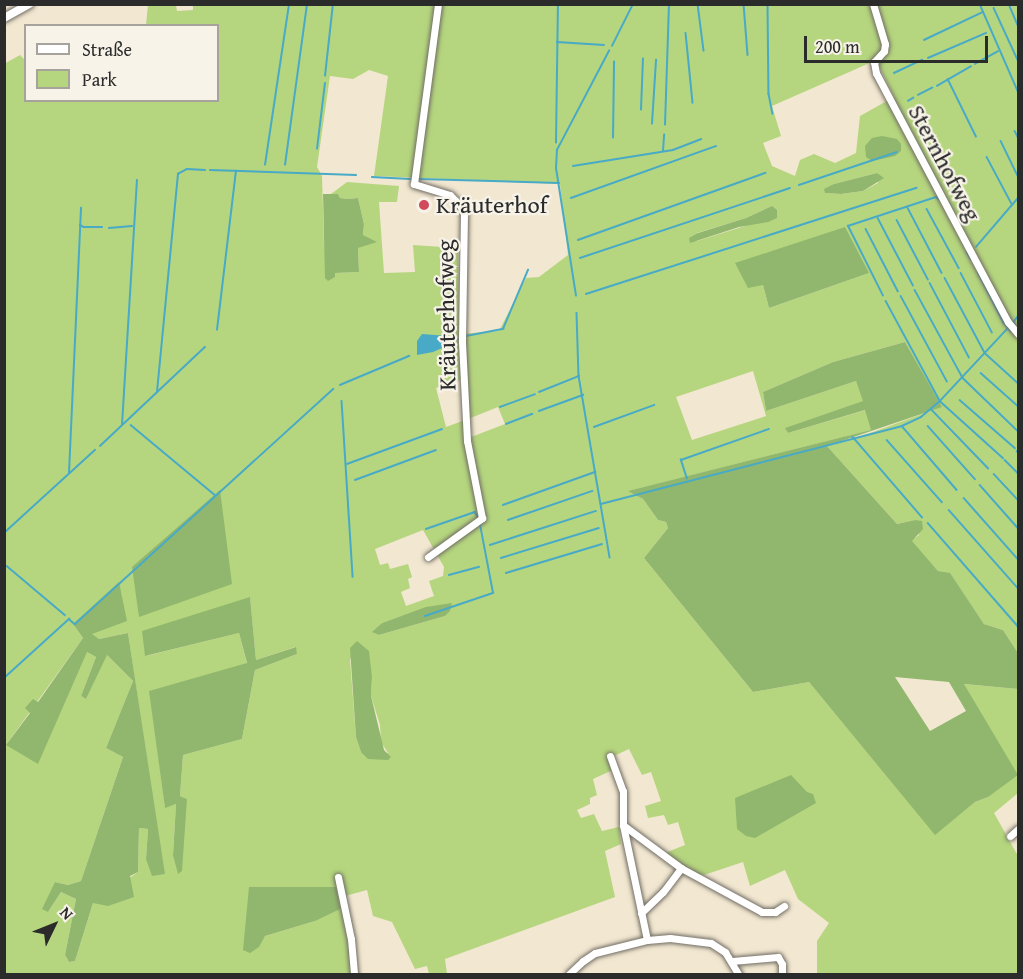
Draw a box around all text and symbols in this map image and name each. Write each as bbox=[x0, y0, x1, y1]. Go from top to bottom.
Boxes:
legend bbox=[24, 24, 219, 102]
scale bar bbox=[807, 24, 992, 62]
text: 200 m bbox=[815, 33, 860, 60]
text: Straße bbox=[82, 36, 132, 63]
text: Park bbox=[82, 66, 117, 93]
street label: Sternhofweg bbox=[902, 100, 988, 226]
place label: Kräuterhof bbox=[436, 191, 547, 219]
marker: Kräuterhof bbox=[417, 198, 431, 212]
street label: Kräuterhofweg bbox=[430, 239, 462, 391]
north arrow bbox=[24, 895, 84, 955]
text: N bbox=[55, 901, 80, 925]

